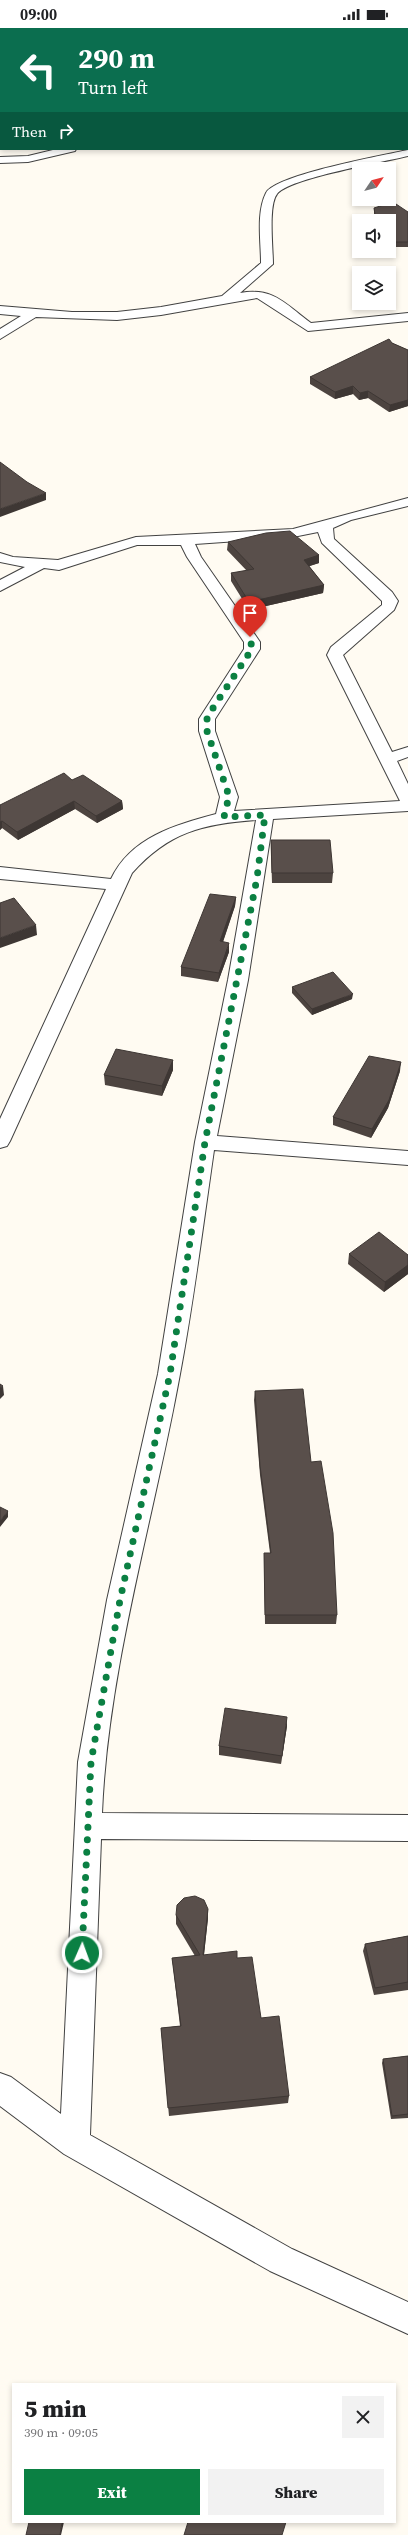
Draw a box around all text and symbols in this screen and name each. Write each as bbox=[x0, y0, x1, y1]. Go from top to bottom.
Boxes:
text: 09:00 bbox=[20, 4, 57, 25]
text: 290 m bbox=[78, 39, 155, 77]
icon: left bbox=[12, 44, 64, 96]
text: Turn left bbox=[78, 75, 148, 100]
icon: right bbox=[55, 120, 77, 142]
text: Then bbox=[12, 121, 47, 142]
north arrow bbox=[352, 162, 396, 206]
map controls bbox=[352, 162, 396, 310]
button: sound bbox=[352, 214, 396, 258]
button: layers bbox=[352, 266, 396, 310]
pin bbox=[233, 596, 267, 637]
icon: arrive bbox=[239, 602, 261, 624]
position arrow bbox=[61, 1932, 103, 1974]
text: 5 min bbox=[24, 2392, 87, 2425]
button: close bbox=[342, 2396, 384, 2438]
text: 390 m · 09:05 bbox=[24, 2424, 98, 2441]
button: Exit bbox=[24, 2469, 200, 2515]
button: Share bbox=[208, 2469, 384, 2515]

